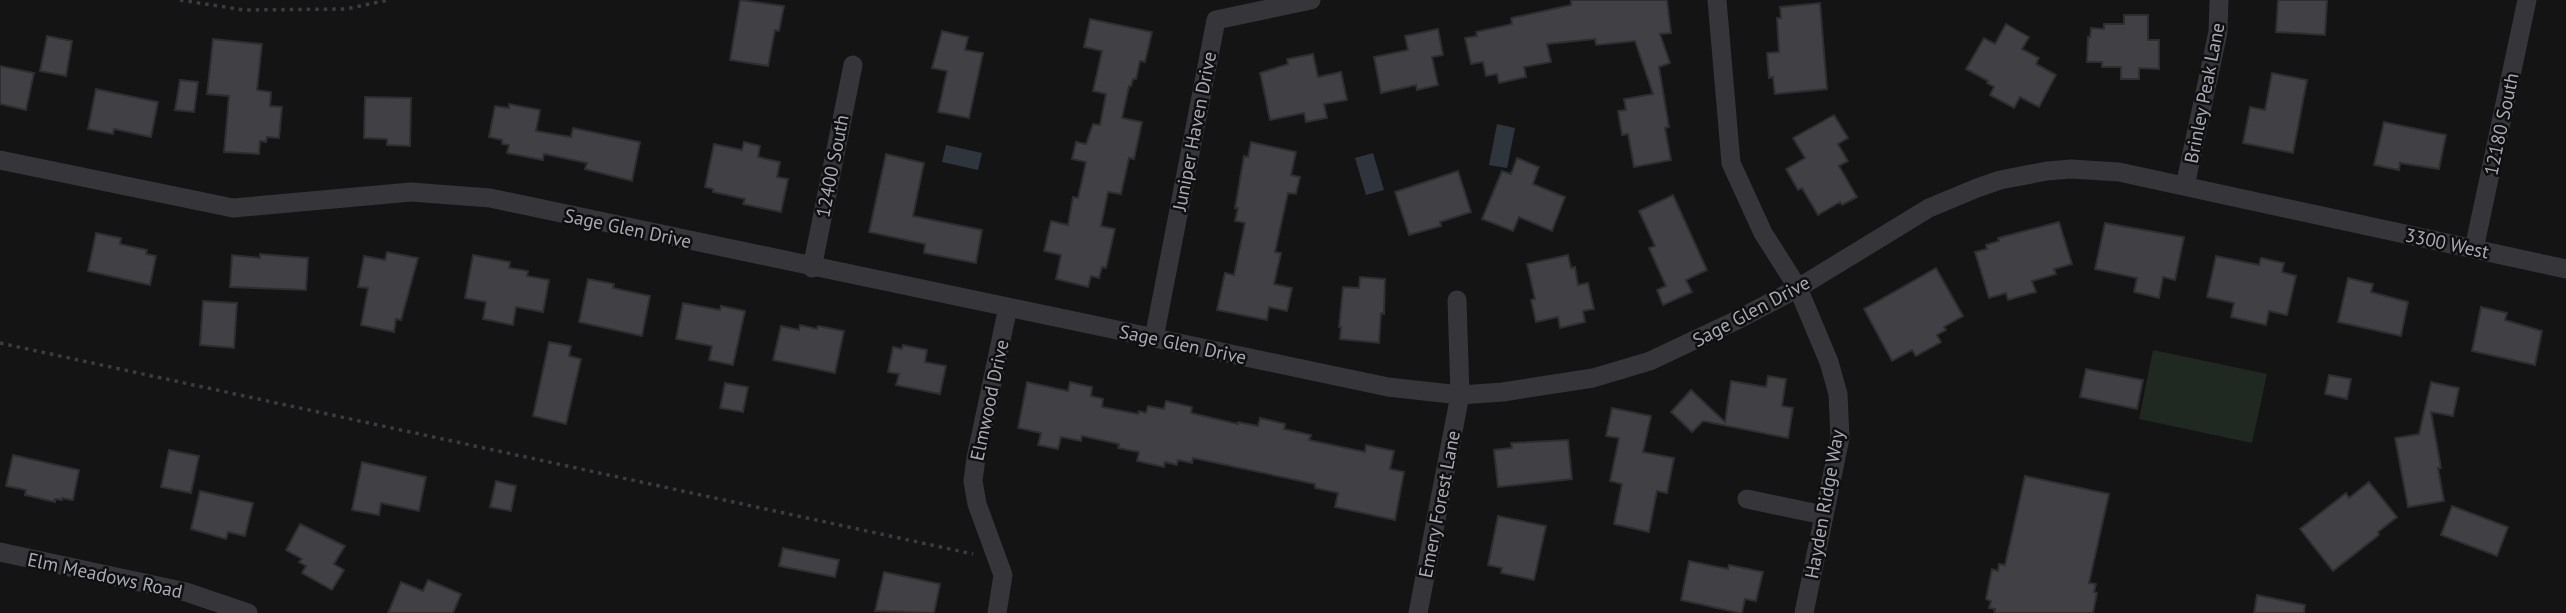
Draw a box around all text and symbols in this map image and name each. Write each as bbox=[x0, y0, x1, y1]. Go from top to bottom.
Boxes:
street label: Brinley Peak Lane bbox=[2179, 21, 2229, 165]
street label: Juniper Haven Drive bbox=[1167, 49, 1221, 214]
street label: 12180 South bbox=[2478, 71, 2524, 177]
street label: 12400 South bbox=[810, 113, 854, 219]
street label: Sage Glen Drive bbox=[562, 203, 694, 253]
street label: 3300 West bbox=[2403, 222, 2492, 264]
street label: Sage Glen Drive bbox=[1688, 270, 1814, 352]
street label: Sage Glen Drive bbox=[1117, 319, 1249, 369]
street label: Elmwood Drive bbox=[964, 337, 1014, 463]
street label: Emery Forest Lane bbox=[1413, 428, 1465, 580]
street label: Hayden Ridge Way bbox=[1799, 428, 1849, 580]
street label: Elm Meadows Road bbox=[25, 547, 185, 603]

